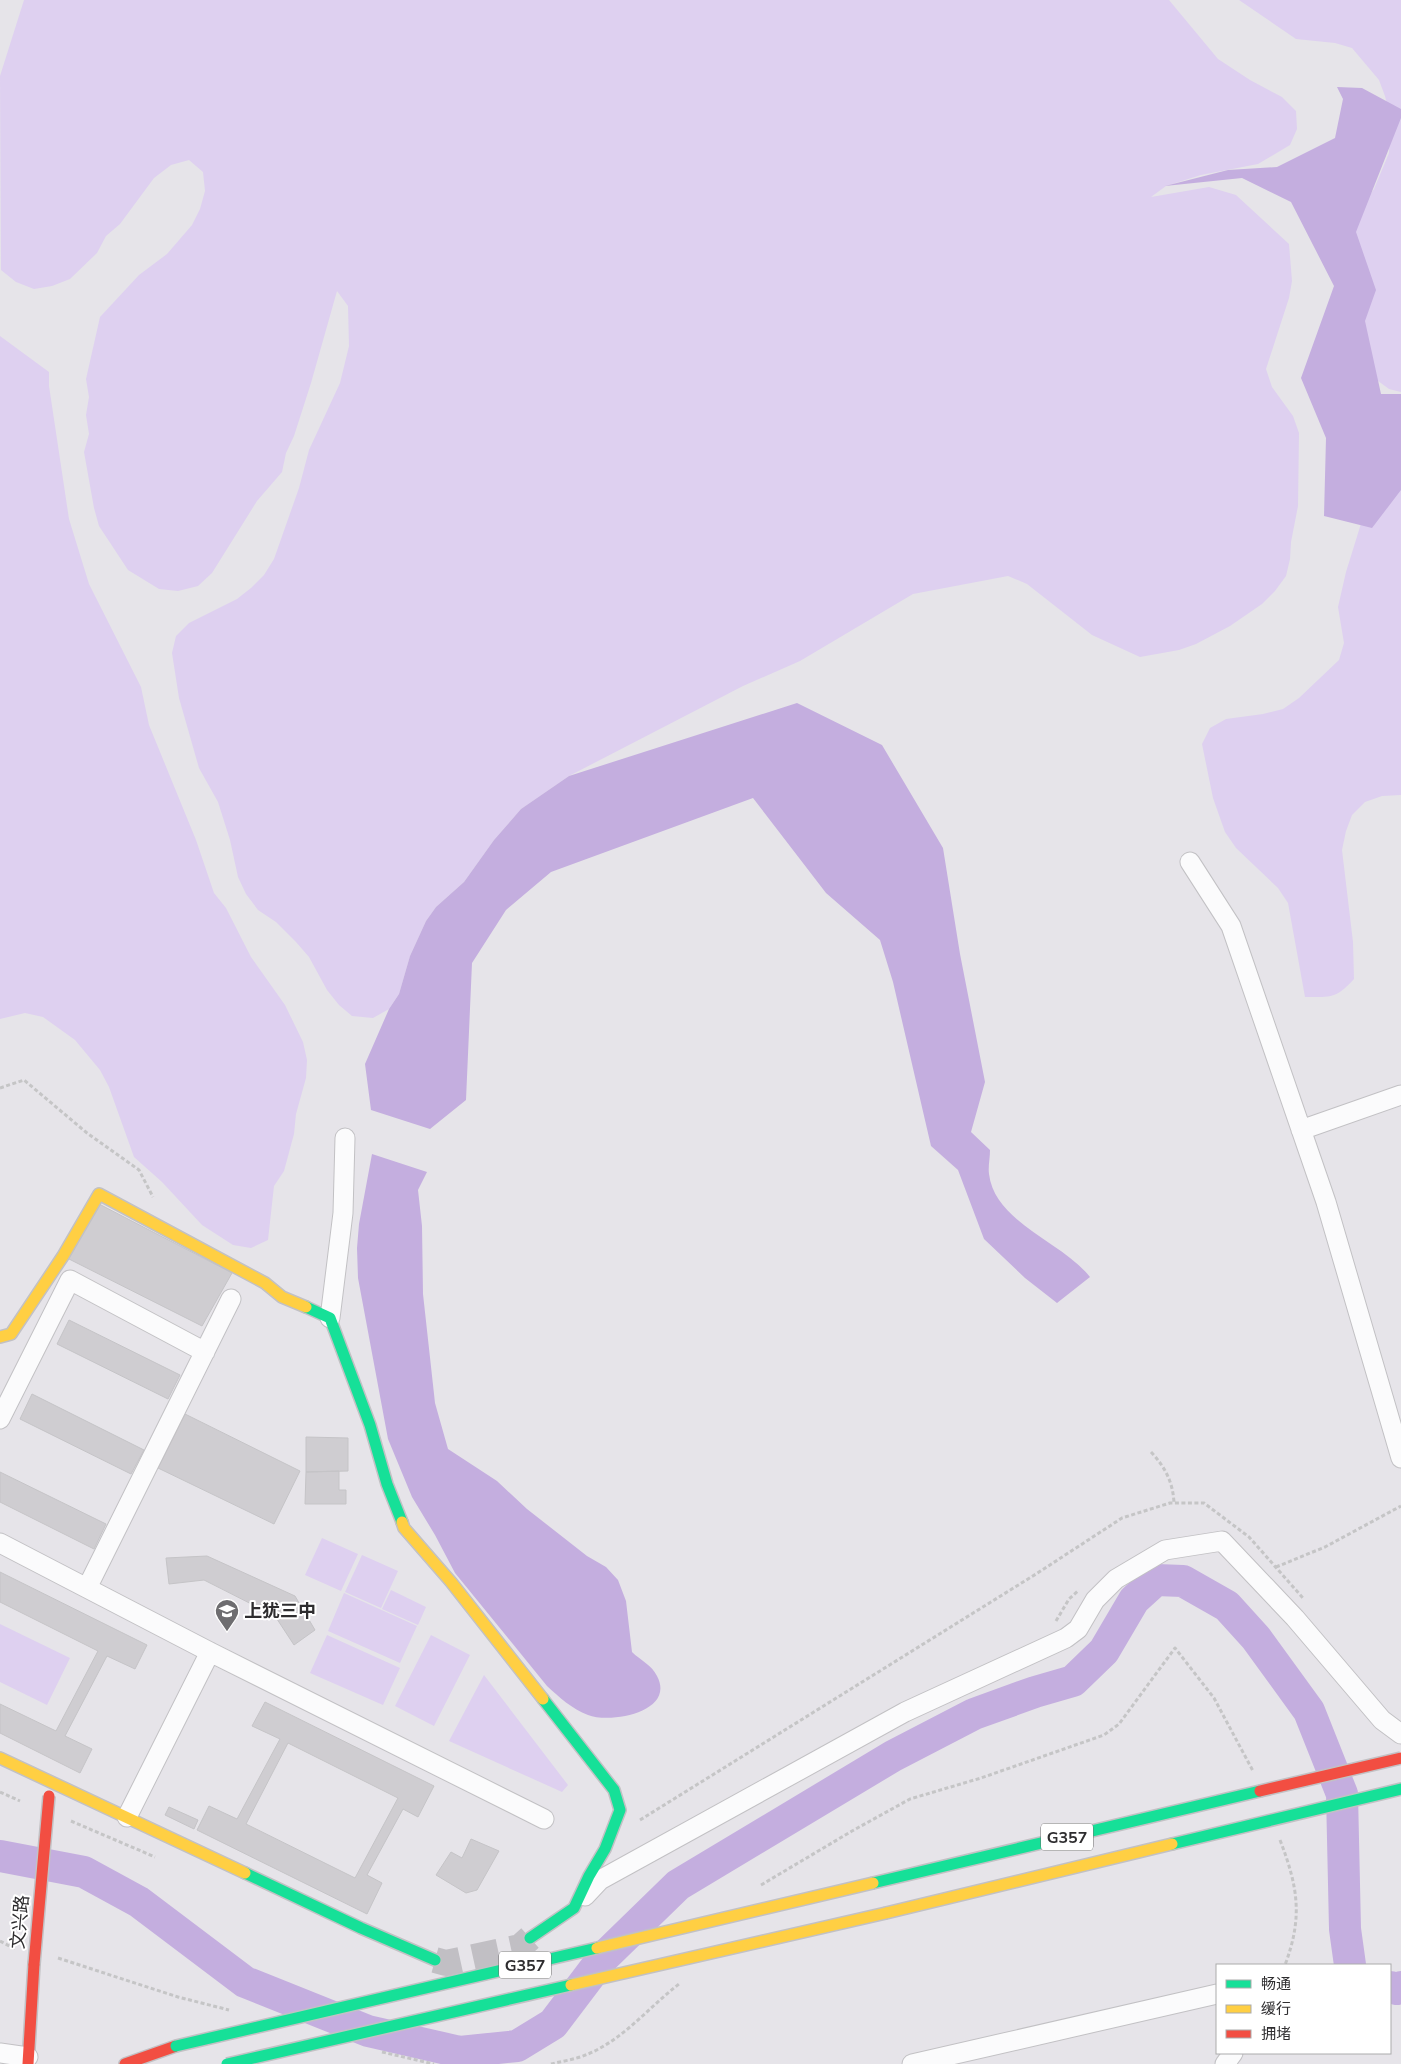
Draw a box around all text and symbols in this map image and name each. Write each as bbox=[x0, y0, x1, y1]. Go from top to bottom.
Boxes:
school or university icon: 上犹三中 bbox=[214, 1598, 240, 1632]
place label: 上犹三中 bbox=[244, 1599, 316, 1623]
road number: G357 bbox=[1041, 1824, 1093, 1850]
street label: 文兴路 bbox=[6, 1894, 34, 1950]
road number: G357 bbox=[499, 1952, 551, 1978]
legend bbox=[1216, 1964, 1391, 2054]
text: 畅通 bbox=[1261, 1974, 1291, 1994]
text: 缓行 bbox=[1261, 1999, 1291, 2019]
text: 拥堵 bbox=[1261, 2024, 1291, 2044]

